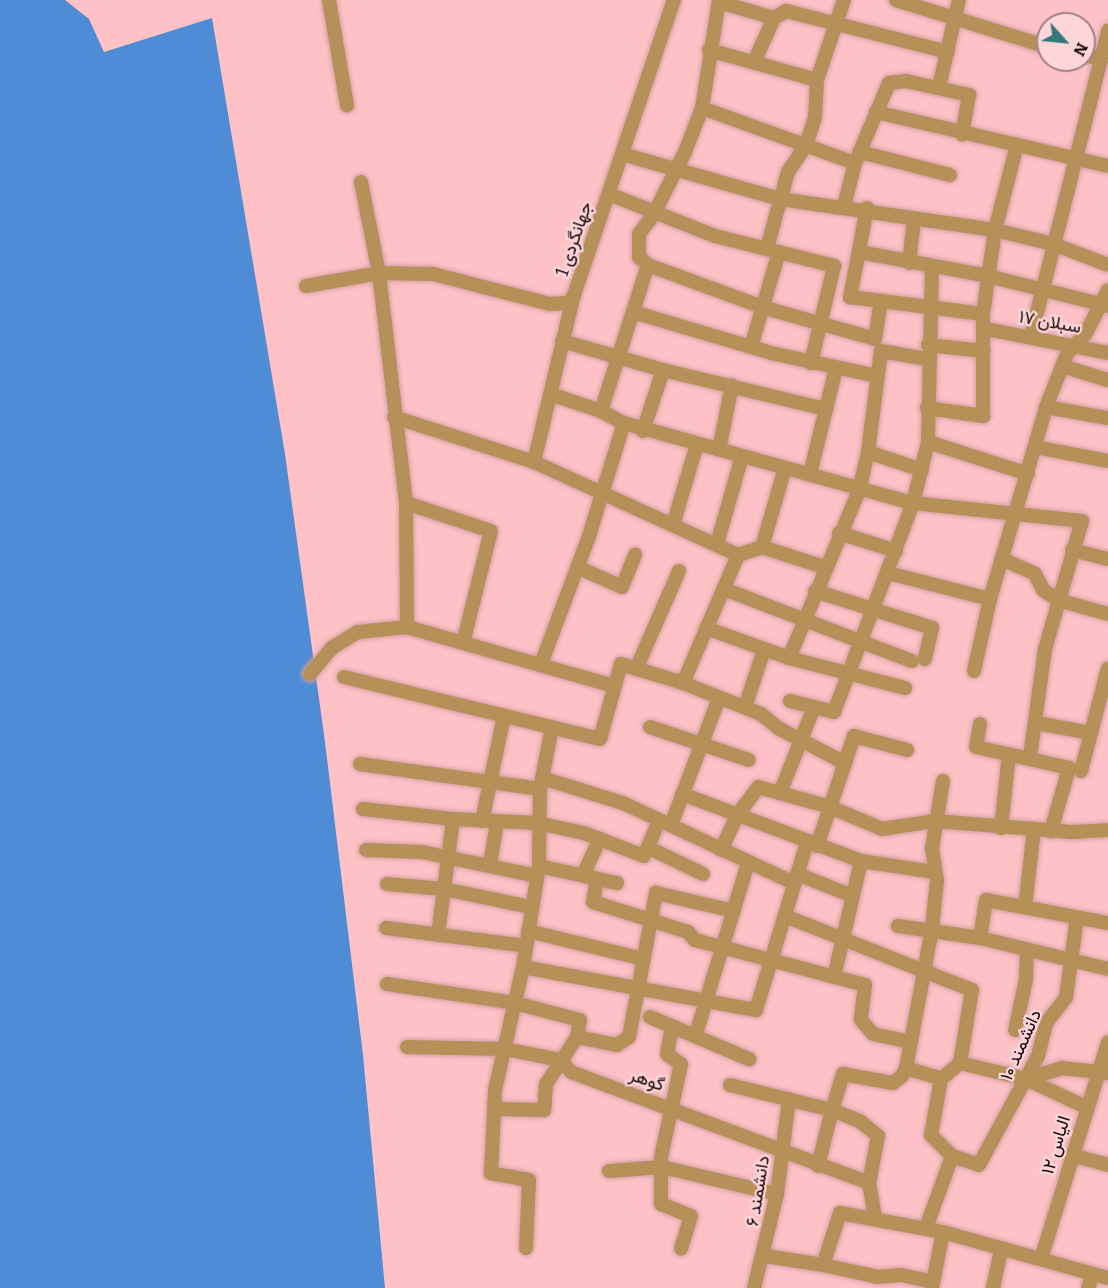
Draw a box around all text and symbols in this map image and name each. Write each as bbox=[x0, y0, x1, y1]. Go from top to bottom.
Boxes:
north arrow bbox=[1036, 12, 1096, 72]
text: N bbox=[1069, 40, 1092, 59]
street label: جهانگردی 1 bbox=[551, 199, 597, 279]
street label: سبلان ۱۷ bbox=[1017, 306, 1083, 338]
street label: دانشمند ۱۰ bbox=[996, 1006, 1046, 1084]
street label: گوهر bbox=[627, 1064, 667, 1096]
street label: الیاس ۱۲ bbox=[1037, 1113, 1075, 1177]
street label: دانشمند ۶ bbox=[742, 1154, 774, 1228]

